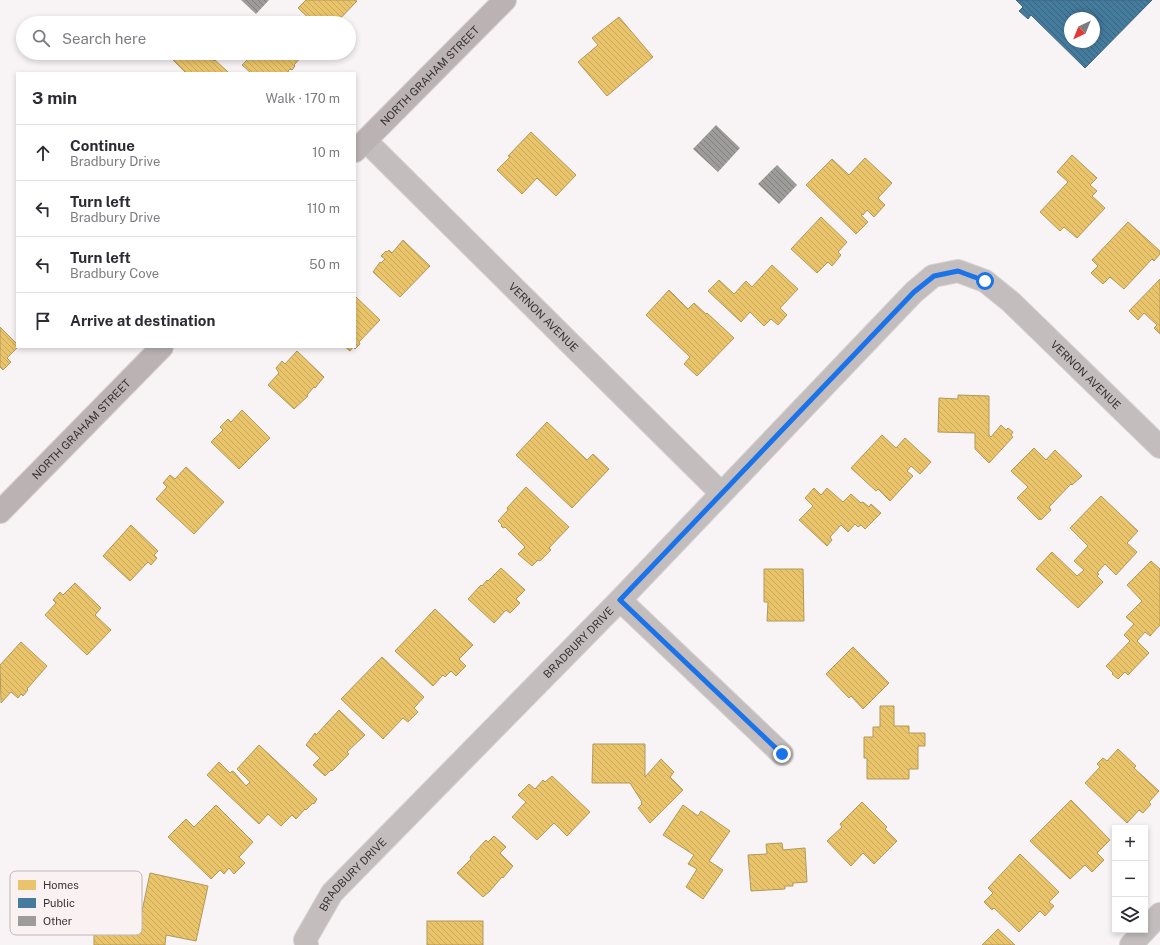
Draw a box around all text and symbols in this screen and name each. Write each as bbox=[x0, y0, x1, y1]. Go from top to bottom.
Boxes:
north arrow bbox=[1064, 12, 1100, 48]
search box bbox=[16, 16, 356, 60]
street label: NORTH GRAHAM STREET bbox=[378, 23, 482, 128]
icon: search bbox=[30, 27, 52, 49]
text: Search here bbox=[62, 30, 146, 47]
text: 3 min bbox=[32, 88, 77, 108]
text: Walk · 170 m bbox=[265, 91, 340, 106]
text: Continue bbox=[70, 137, 135, 154]
icon: ahead bbox=[32, 142, 54, 164]
text: 10 m bbox=[312, 145, 340, 160]
text: Bradbury Drive bbox=[70, 154, 160, 169]
text: Turn left bbox=[70, 193, 131, 210]
icon: left bbox=[32, 198, 54, 220]
text: 110 m bbox=[307, 201, 340, 216]
text: Bradbury Drive bbox=[70, 210, 160, 225]
text: Turn left bbox=[70, 249, 131, 266]
icon: left bbox=[32, 254, 54, 276]
text: 50 m bbox=[309, 257, 340, 272]
text: Bradbury Cove bbox=[70, 266, 159, 281]
route start bbox=[976, 272, 994, 290]
street label: VERNON AVENUE bbox=[506, 280, 581, 354]
icon: arrive bbox=[32, 310, 54, 332]
text: Arrive at destination bbox=[70, 312, 215, 329]
street label: VERNON AVENUE bbox=[1048, 338, 1123, 411]
street label: NORTH GRAHAM STREET bbox=[30, 376, 133, 482]
street label: BRADBURY DRIVE bbox=[541, 604, 616, 680]
route end bbox=[773, 745, 791, 763]
map controls bbox=[1112, 825, 1148, 933]
button: + bbox=[1112, 825, 1148, 861]
street label: BRADBURY DRIVE bbox=[317, 835, 389, 913]
button: − bbox=[1112, 861, 1148, 897]
legend bbox=[10, 871, 142, 935]
text: Homes bbox=[43, 879, 79, 891]
text: Public bbox=[43, 897, 75, 909]
button: layers bbox=[1112, 897, 1148, 933]
text: Other bbox=[43, 915, 72, 927]

